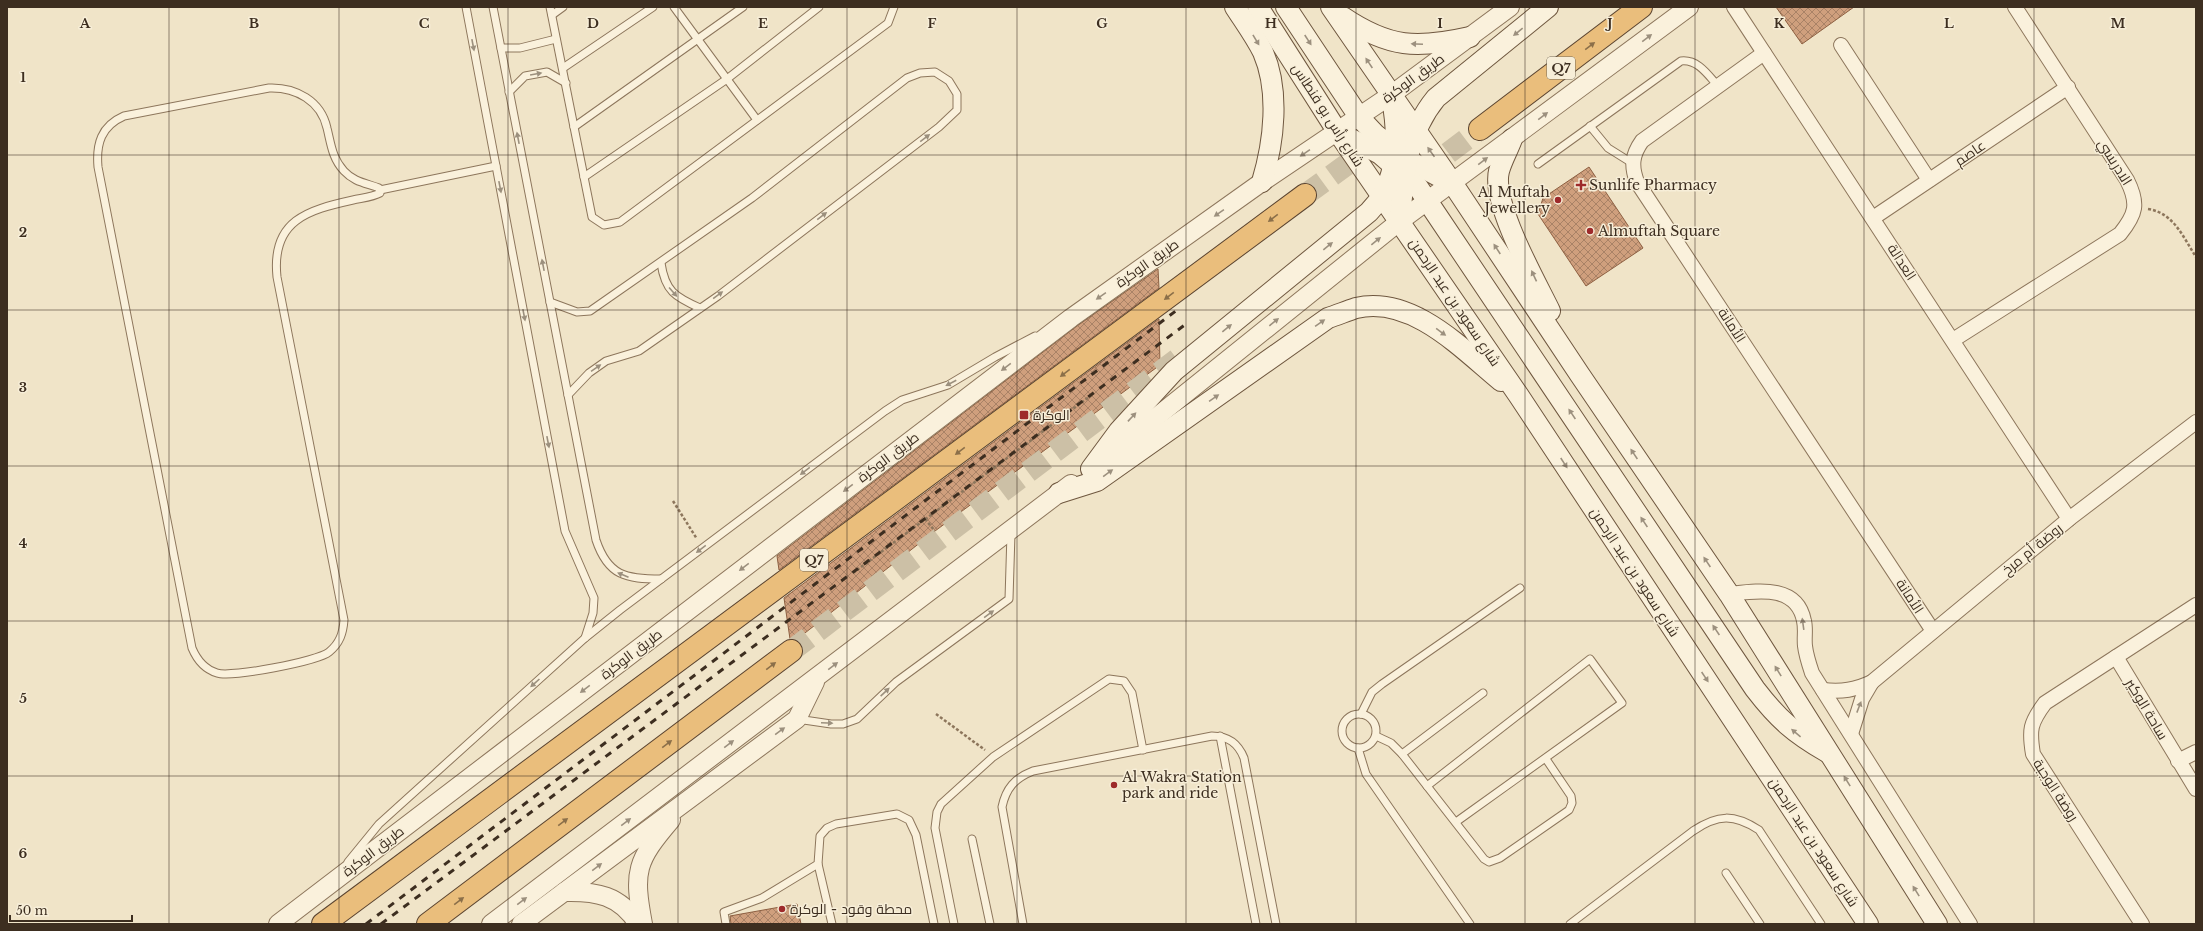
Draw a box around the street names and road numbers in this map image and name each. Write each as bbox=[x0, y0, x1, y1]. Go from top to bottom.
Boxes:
street label: طريق الوكرة bbox=[1378, 49, 1448, 107]
road number: Q7 bbox=[1547, 57, 1575, 79]
street label: شارع رأس بو فنطاس bbox=[1288, 60, 1368, 170]
street label: عاصم bbox=[1951, 136, 1989, 171]
street label: الادريسي bbox=[2092, 136, 2136, 190]
street label: شارع سعود بن عبد الرحمن bbox=[1405, 234, 1505, 370]
street label: طريق الوكرة bbox=[1112, 235, 1182, 291]
street label: العدالة bbox=[1884, 240, 1920, 284]
street label: الأمانة bbox=[1714, 304, 1750, 346]
street label: طريق الوكرة bbox=[853, 428, 923, 486]
street label: شارع سعود بن عبد الرحمن bbox=[1586, 504, 1684, 640]
street label: روضة أم مرخ bbox=[1998, 519, 2067, 580]
road number: Q7 bbox=[800, 549, 828, 571]
street label: الأمانة bbox=[1892, 575, 1928, 617]
street label: طريق الوكرة bbox=[596, 625, 666, 683]
street label: ساحة الوكير bbox=[2121, 674, 2172, 743]
street label: روضة الوجبة bbox=[2029, 755, 2083, 825]
street label: شارع سعود بن عبد الرحمن bbox=[1765, 774, 1863, 910]
street label: طريق الوكرة bbox=[338, 822, 408, 880]

